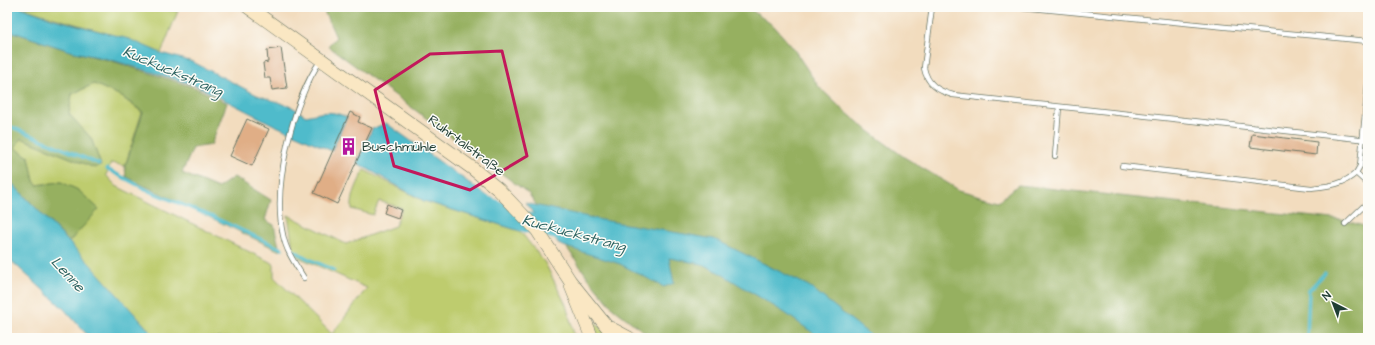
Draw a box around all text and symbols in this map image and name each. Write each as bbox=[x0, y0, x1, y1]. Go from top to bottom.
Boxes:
water label: Kuckuckstrang bbox=[119, 41, 227, 103]
street label: Ruhrtalstraße bbox=[424, 110, 509, 182]
building icon: Buschmühle bbox=[339, 136, 359, 156]
place label: Buschmühle bbox=[362, 137, 437, 157]
water label: Kuckuckstrang bbox=[519, 210, 629, 259]
water label: Lenne bbox=[46, 252, 90, 297]
north arrow bbox=[1313, 283, 1353, 323]
text: N bbox=[1319, 288, 1334, 304]

